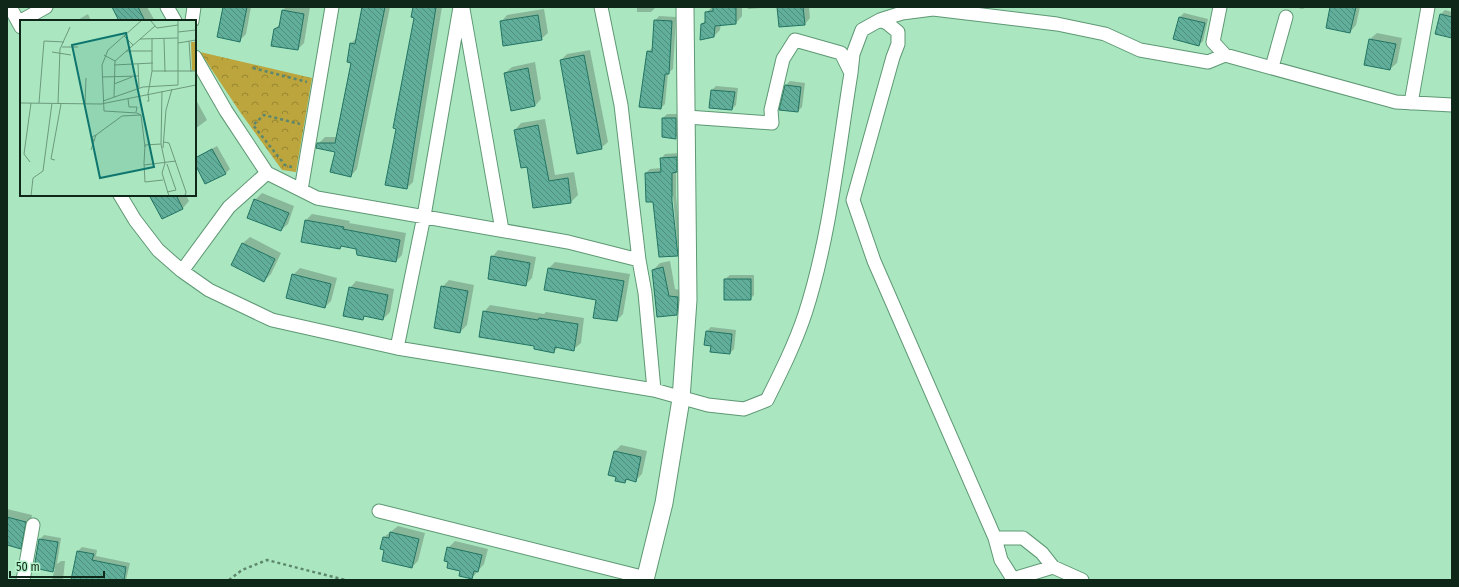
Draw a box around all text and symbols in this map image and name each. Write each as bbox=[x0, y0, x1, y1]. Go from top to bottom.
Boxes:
inset map bbox=[20, 20, 196, 196]
scale bar bbox=[10, 553, 104, 579]
text: 50 m bbox=[16, 560, 40, 574]

